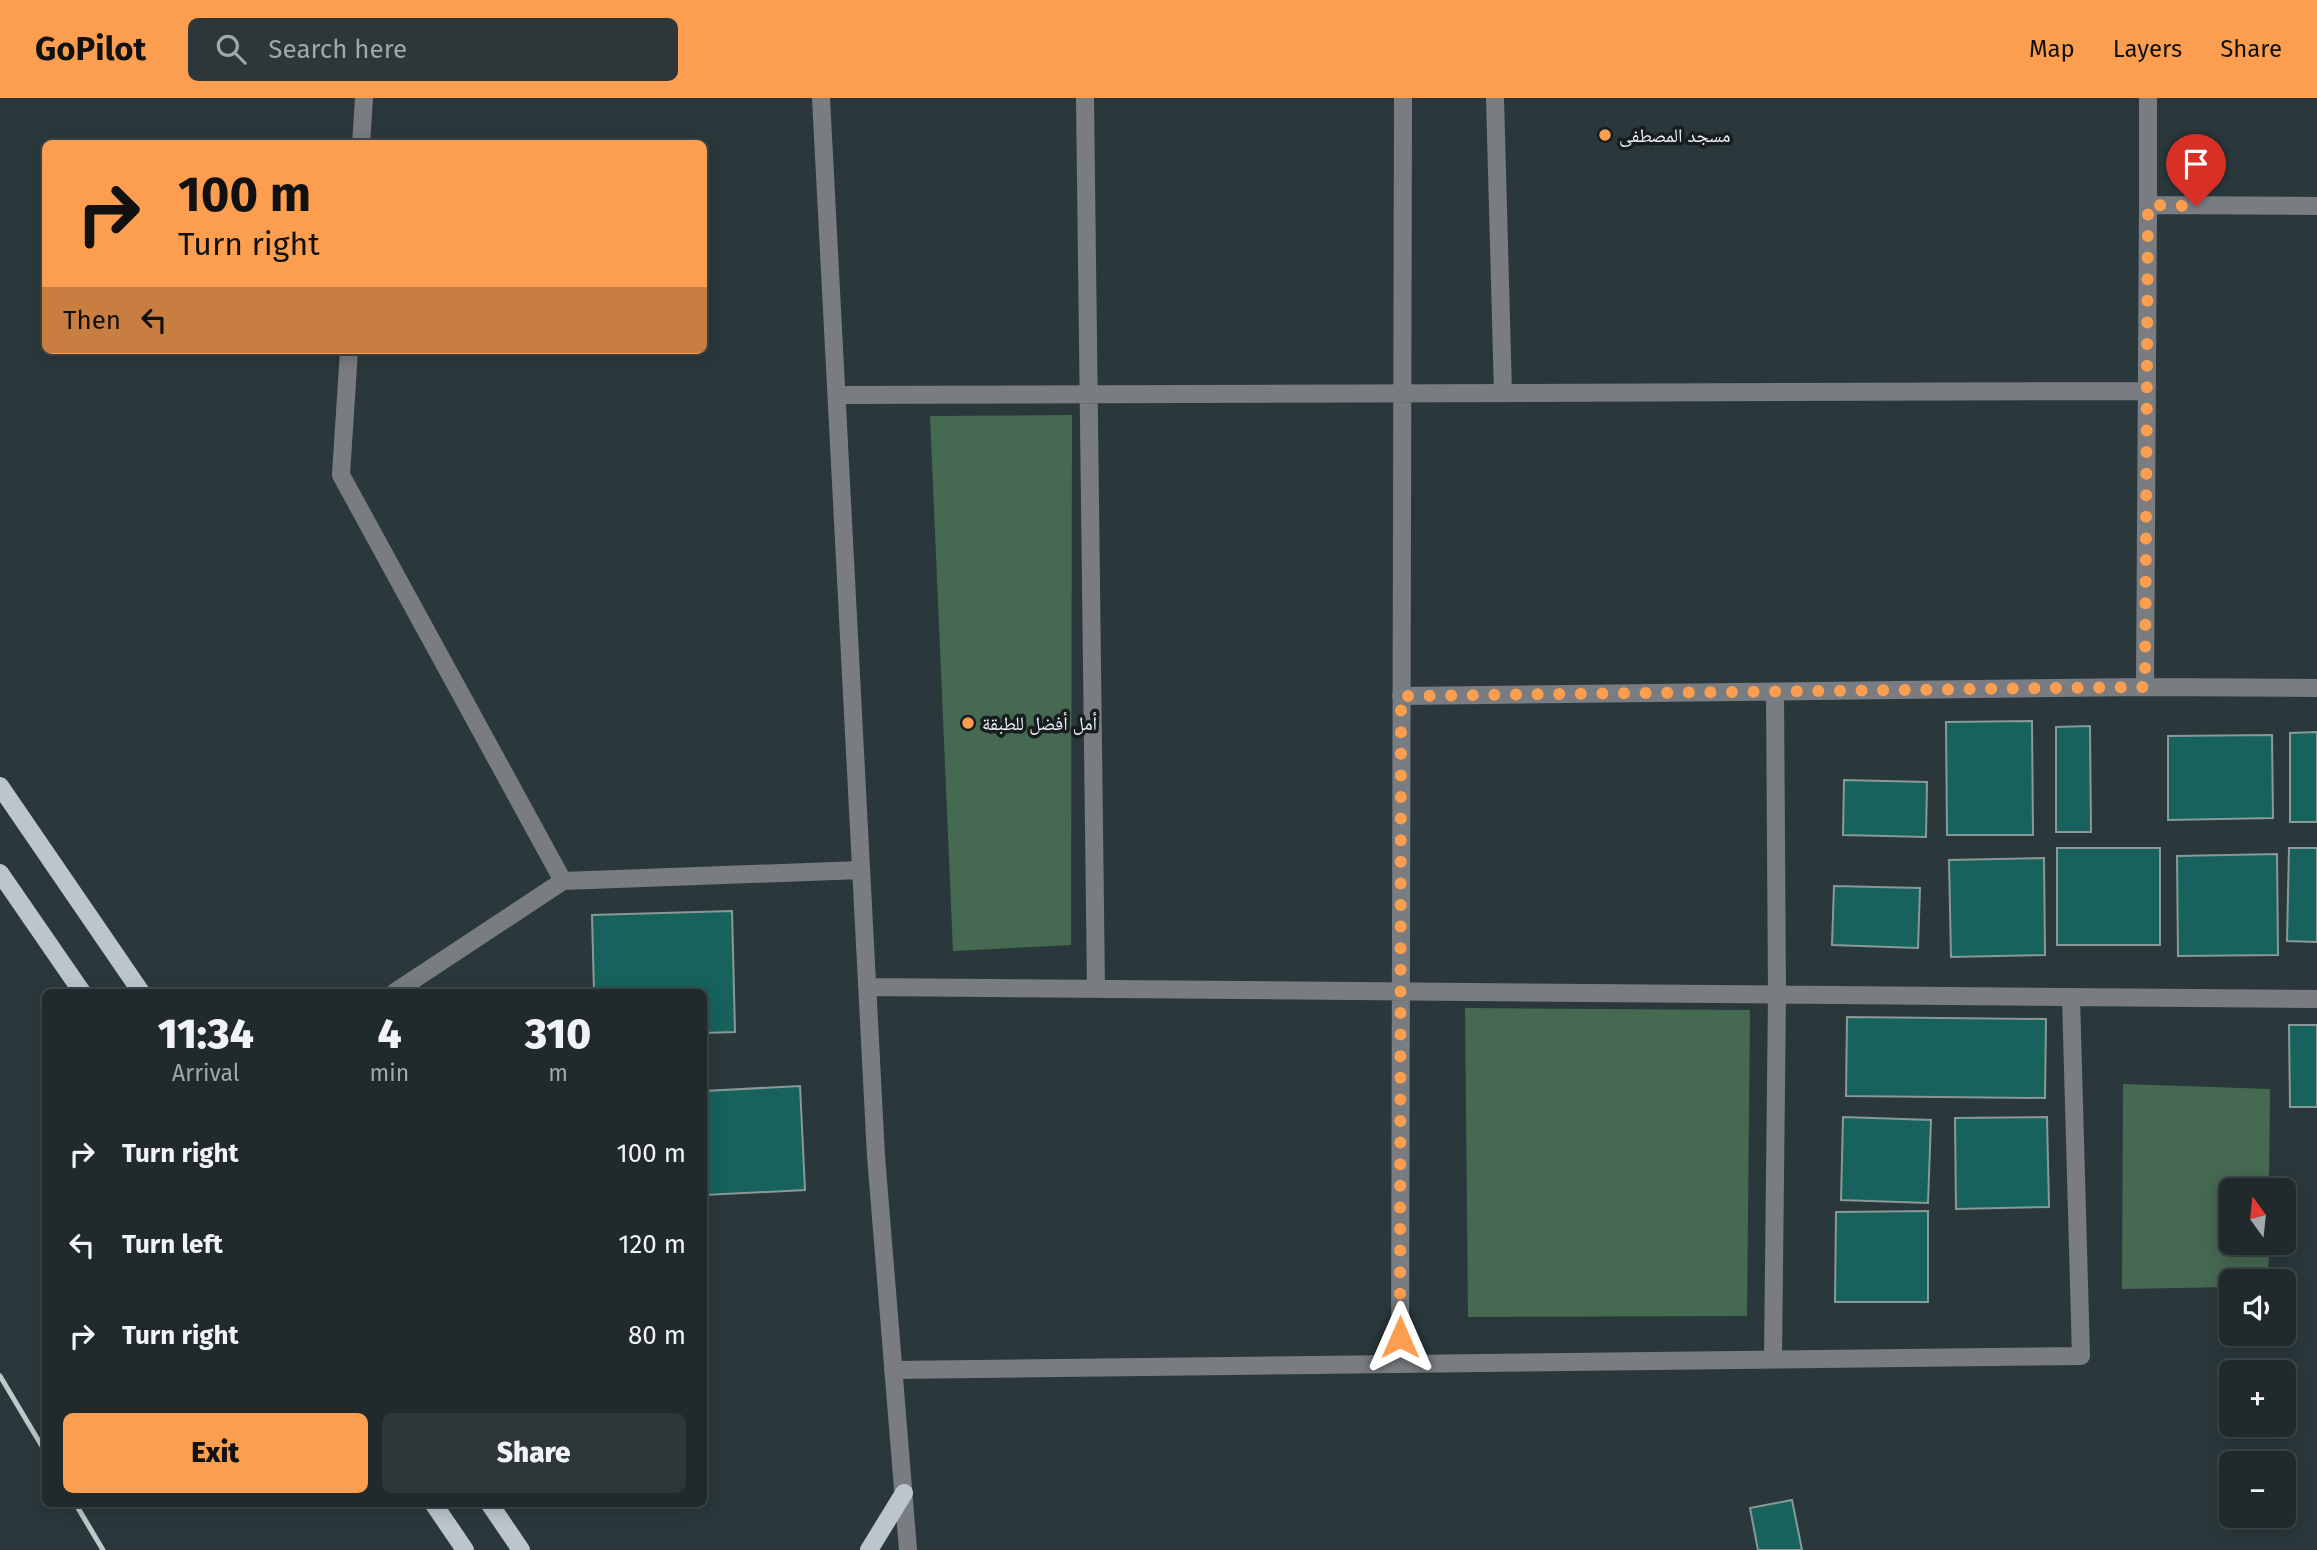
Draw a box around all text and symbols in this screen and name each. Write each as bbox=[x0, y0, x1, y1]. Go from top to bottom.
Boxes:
search box bbox=[188, 18, 678, 81]
text: GoPilot bbox=[35, 29, 146, 69]
icon: search bbox=[212, 30, 250, 68]
text: Search here bbox=[268, 34, 407, 65]
text: Map bbox=[2029, 35, 2075, 63]
text: Layers bbox=[2113, 35, 2182, 63]
text: Share bbox=[2220, 35, 2282, 63]
place label: مسجد المصطفى bbox=[1619, 124, 1731, 147]
marker: مسجد المصطفى bbox=[1597, 127, 1613, 143]
pin bbox=[2166, 134, 2226, 206]
icon: arrive bbox=[2177, 145, 2215, 183]
text: 100 m bbox=[178, 165, 311, 224]
icon: right bbox=[63, 168, 154, 259]
text: Turn right bbox=[178, 225, 320, 263]
icon: left bbox=[135, 301, 173, 339]
text: Then bbox=[63, 305, 121, 336]
place label: أمل أفضل للطبقة bbox=[982, 712, 1097, 735]
marker: أمل أفضل للطبقة bbox=[960, 715, 976, 731]
text: 11:34 bbox=[158, 1009, 254, 1059]
text: 4 bbox=[377, 1009, 402, 1059]
text: 310 bbox=[525, 1009, 591, 1059]
text: Arrival bbox=[172, 1059, 240, 1087]
text: min bbox=[370, 1059, 409, 1087]
text: m bbox=[548, 1059, 568, 1087]
icon: right bbox=[63, 1135, 101, 1173]
text: Turn right bbox=[122, 1138, 239, 1169]
text: 100 m bbox=[617, 1138, 686, 1169]
north arrow bbox=[2219, 1178, 2296, 1255]
map controls bbox=[2219, 1178, 2296, 1528]
icon: left bbox=[63, 1226, 101, 1264]
text: Turn left bbox=[122, 1229, 223, 1260]
text: 120 m bbox=[618, 1229, 686, 1260]
button: sound bbox=[2219, 1269, 2296, 1346]
position arrow bbox=[1363, 1300, 1437, 1374]
icon: right bbox=[63, 1317, 101, 1355]
text: Turn right bbox=[122, 1320, 239, 1351]
text: 80 m bbox=[628, 1320, 686, 1351]
button: + bbox=[2219, 1360, 2296, 1437]
button: Exit bbox=[63, 1413, 368, 1493]
button: Share bbox=[382, 1413, 686, 1493]
button: − bbox=[2219, 1451, 2296, 1528]

